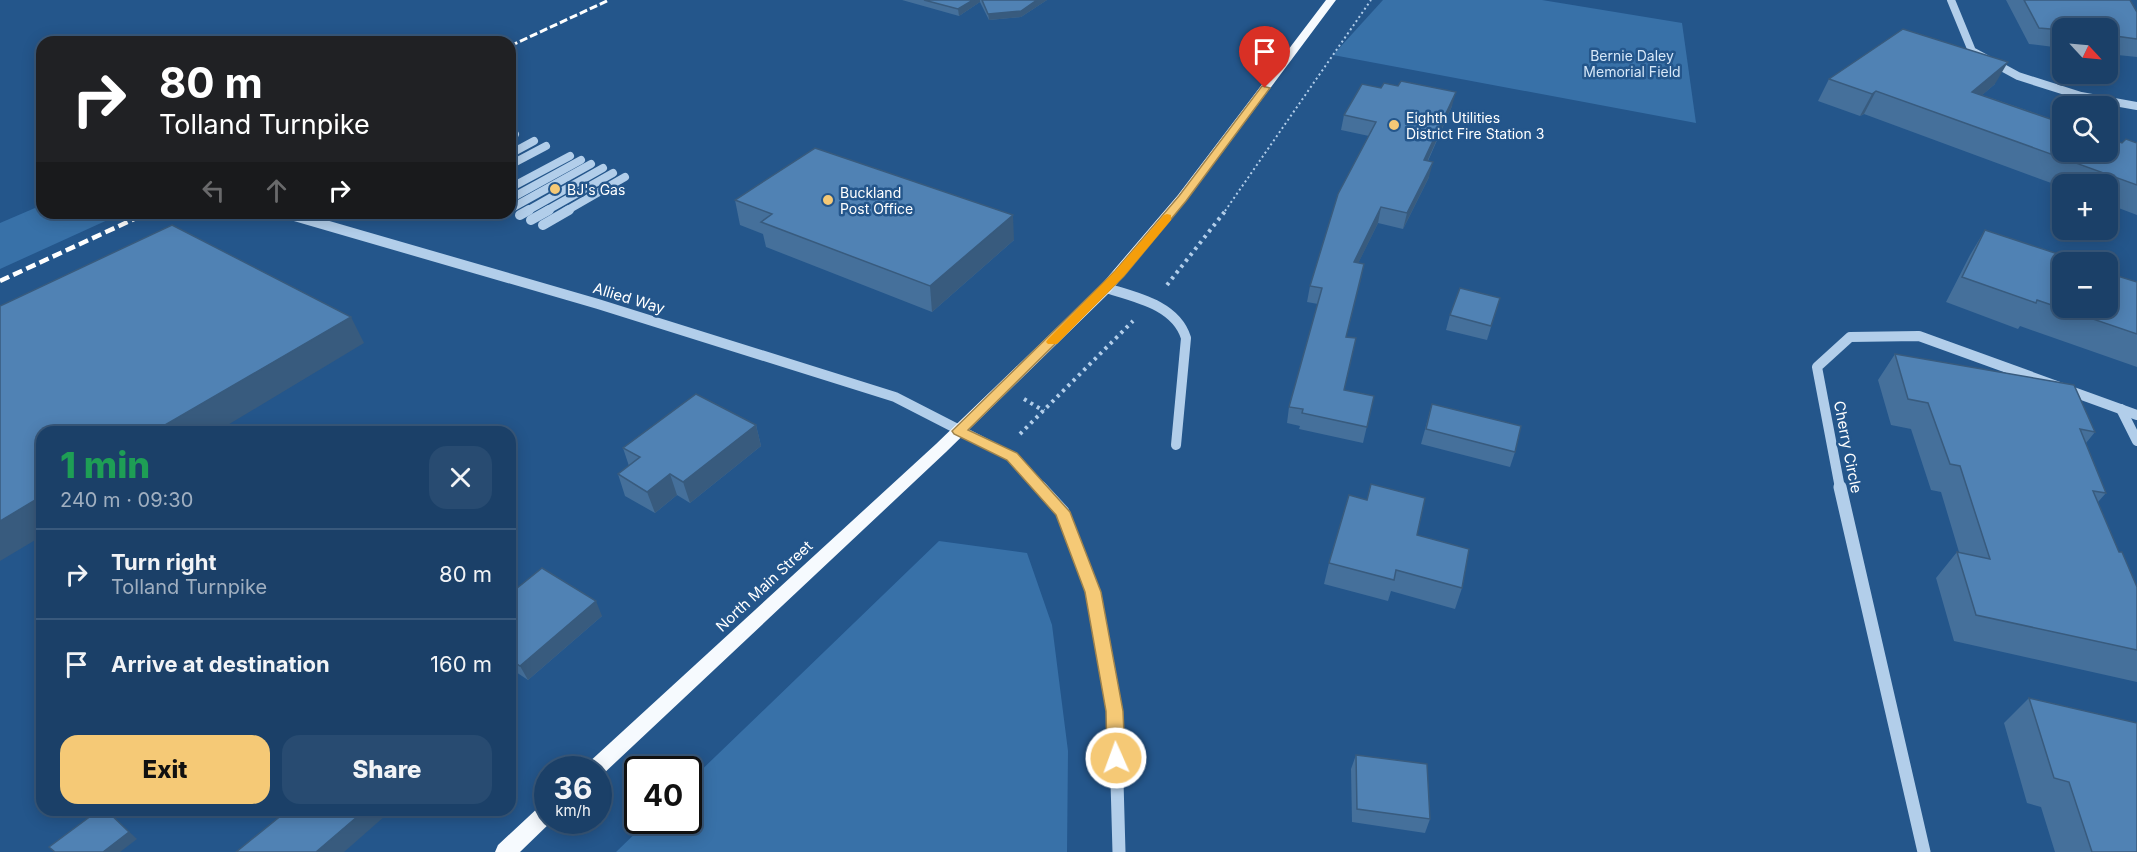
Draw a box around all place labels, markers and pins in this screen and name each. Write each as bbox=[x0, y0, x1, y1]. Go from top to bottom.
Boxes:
pin bbox=[1239, 26, 1290, 88]
place label: Eighth Utilities District Fire Station 3 bbox=[1406, 109, 1544, 142]
marker: Eighth Utilities District Fire Station 3 bbox=[1387, 118, 1401, 132]
place label: BJ's Gas bbox=[567, 181, 625, 198]
marker: BJ's Gas bbox=[548, 182, 562, 196]
place label: Buckland Post Office bbox=[840, 184, 913, 217]
marker: Buckland Post Office bbox=[821, 193, 835, 207]

